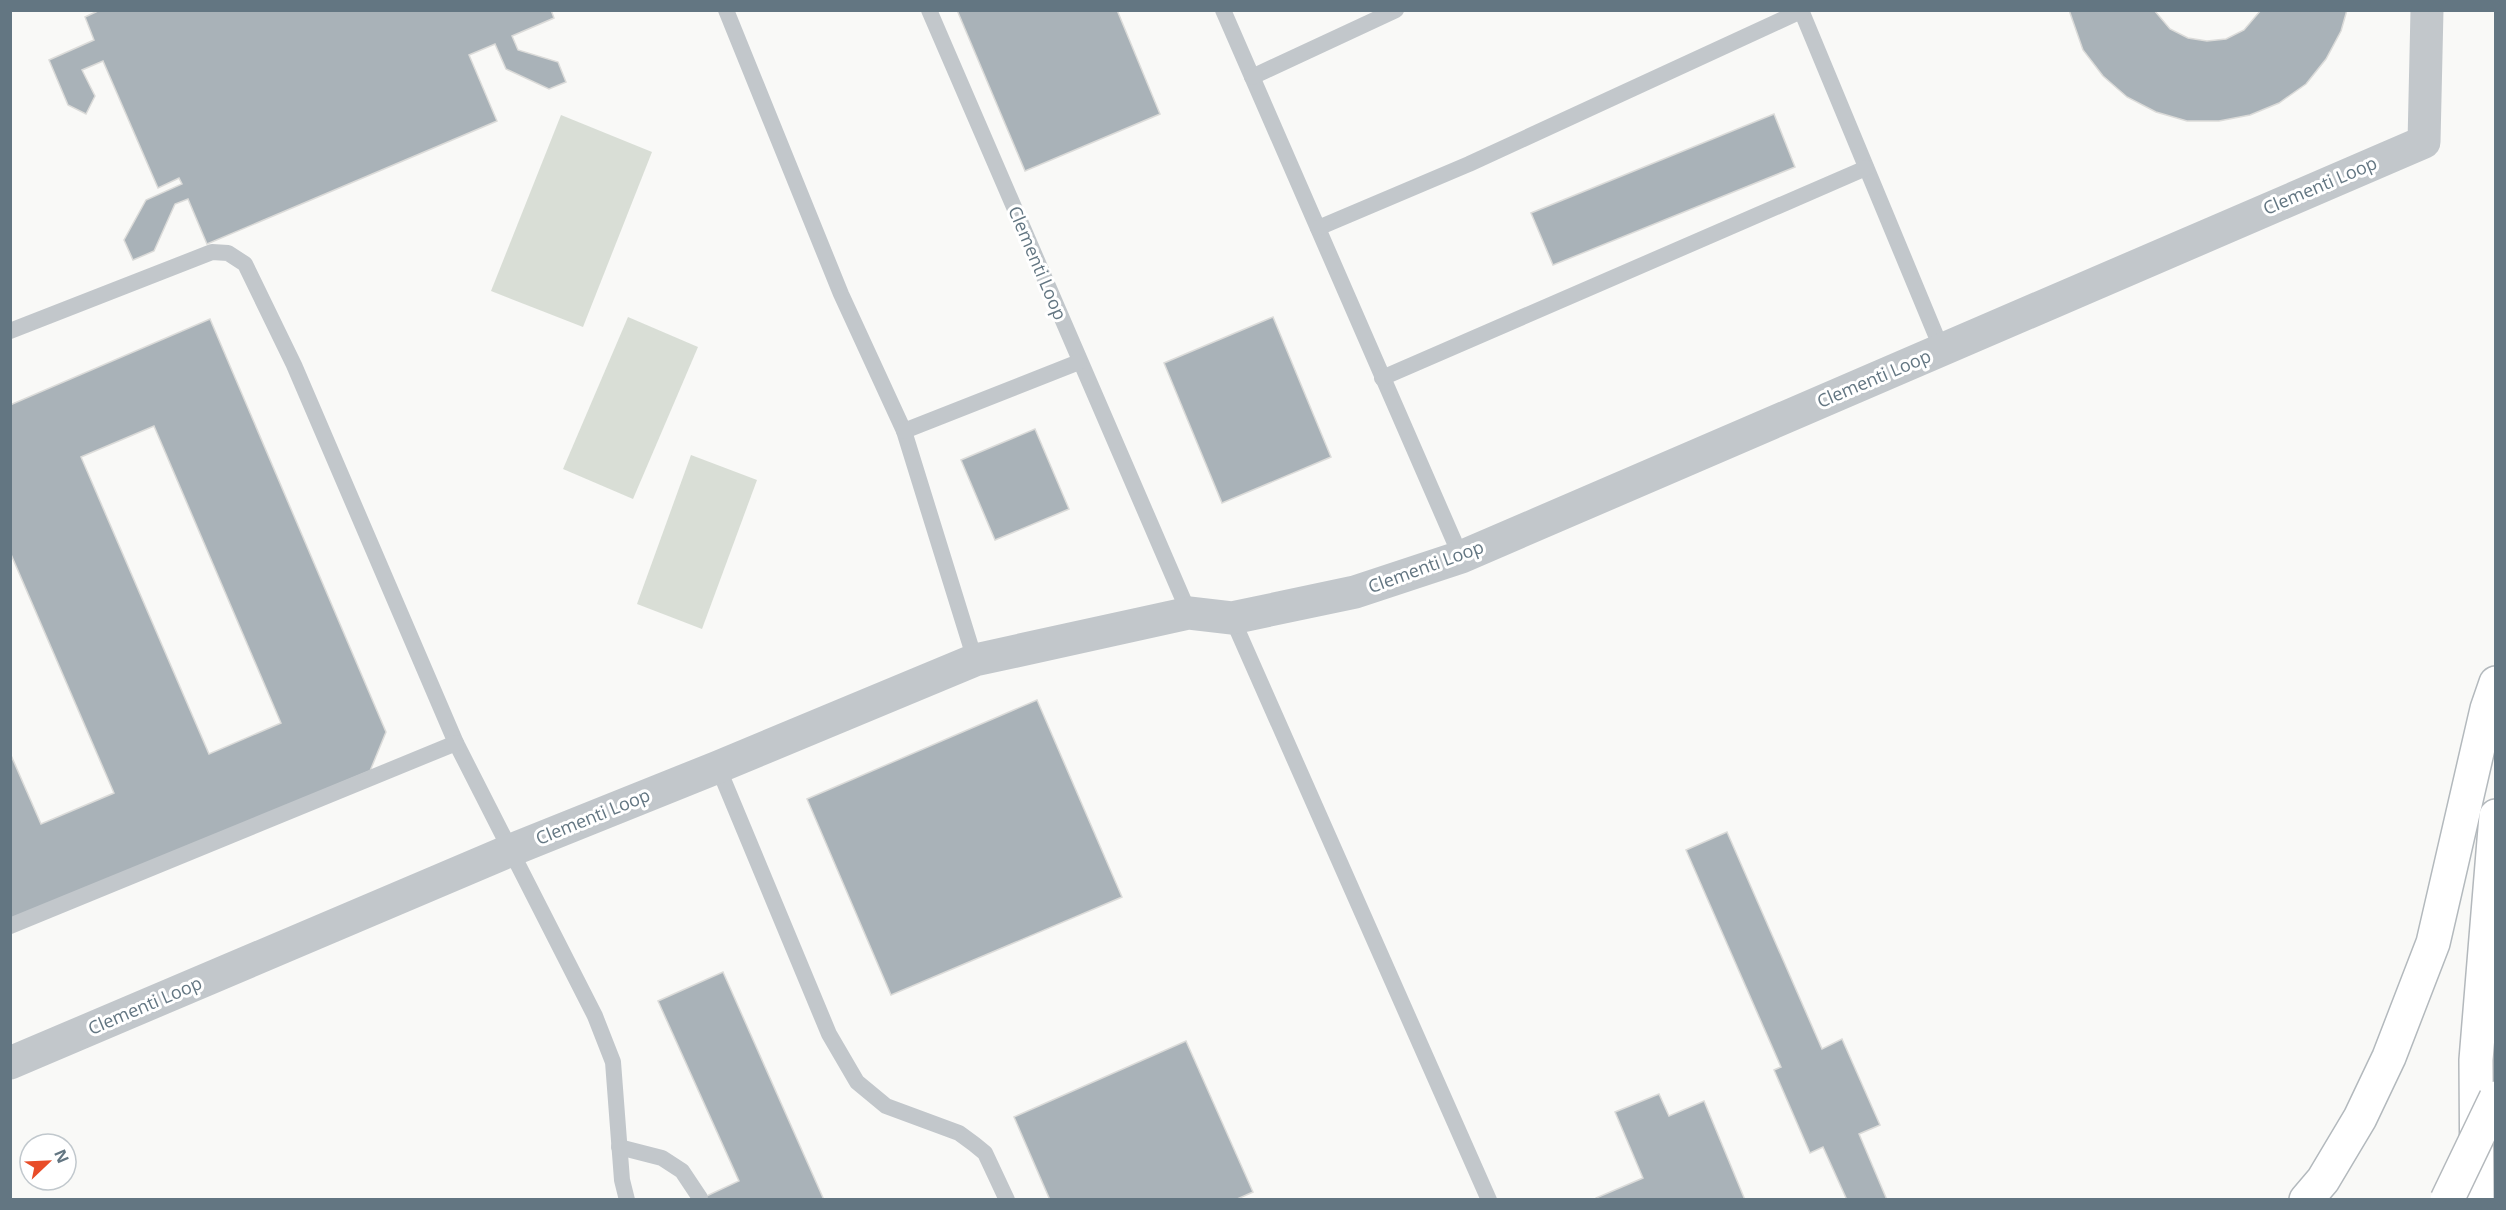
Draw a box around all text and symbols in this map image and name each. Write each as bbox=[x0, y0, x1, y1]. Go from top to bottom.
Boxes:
street label: Clementi Loop bbox=[2259, 150, 2380, 220]
street label: Clementi Loop bbox=[1003, 202, 1073, 323]
street label: Clementi Loop bbox=[1813, 343, 1934, 413]
street label: Clementi Loop bbox=[1364, 534, 1487, 598]
street label: Clementi Loop bbox=[532, 782, 653, 850]
street label: Clementi Loop bbox=[84, 970, 205, 1040]
north arrow bbox=[18, 1132, 78, 1192]
text: N bbox=[49, 1146, 74, 1166]

